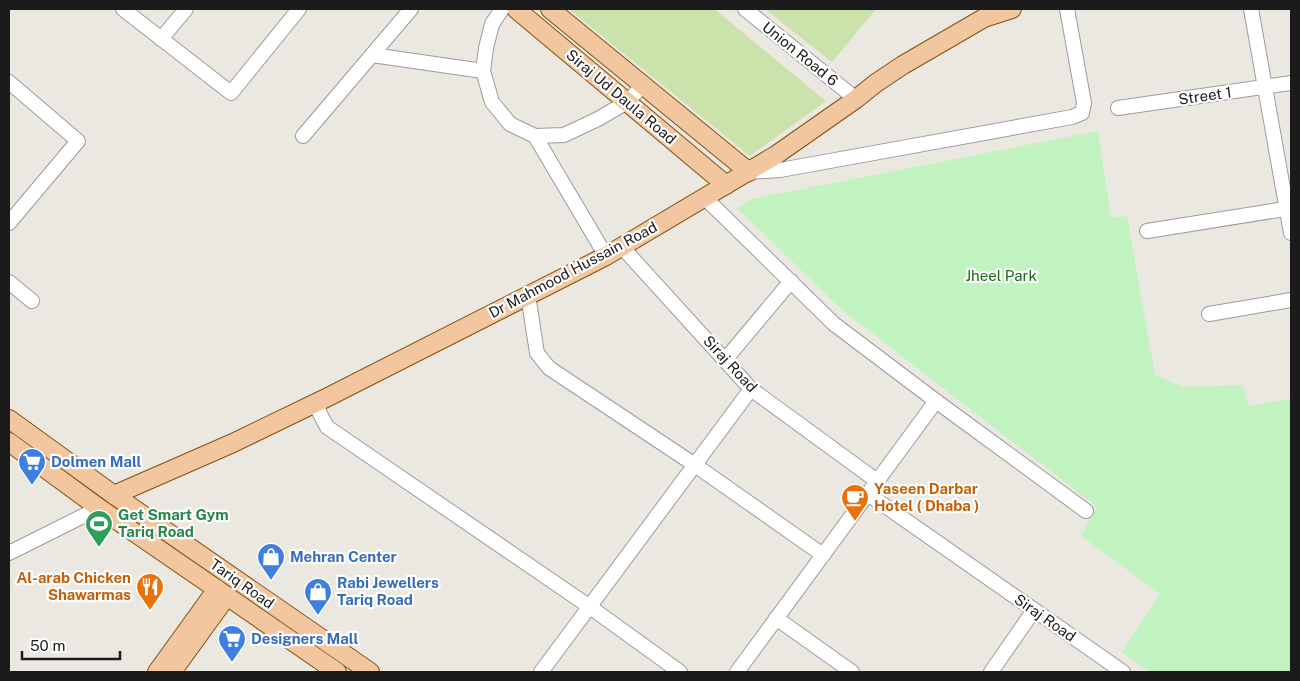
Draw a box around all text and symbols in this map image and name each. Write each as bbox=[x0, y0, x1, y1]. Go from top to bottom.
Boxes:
street label: Union Road 6 bbox=[759, 18, 841, 89]
street label: Siraj Ud Daula Road bbox=[563, 46, 680, 147]
street label: Street 1 bbox=[1177, 83, 1233, 108]
street label: Dr Mahmood Hussain Road bbox=[486, 218, 660, 321]
park label: Jheel Park bbox=[965, 267, 1037, 284]
street label: Siraj Road bbox=[700, 332, 761, 395]
supermarket icon: Dolmen Mall bbox=[17, 447, 47, 486]
place label: Dolmen Mall bbox=[51, 453, 142, 470]
place label: Yaseen Darbar Hotel ( Dhaba ) bbox=[874, 480, 979, 514]
cafe icon: Yaseen Darbar Hotel ( Dhaba ) bbox=[840, 483, 870, 522]
place label: Get Smart Gym Tariq Road bbox=[118, 506, 229, 540]
sports icon: Get Smart Gym Tariq Road bbox=[84, 509, 114, 548]
shop icon: Mehran Center bbox=[256, 542, 286, 581]
place label: Mehran Center bbox=[290, 548, 397, 565]
street label: Tariq Road bbox=[207, 555, 277, 612]
place label: Al-arab Chicken Shawarmas bbox=[16, 569, 131, 603]
restaurant icon: Al-arab Chicken Shawarmas bbox=[135, 572, 165, 611]
place label: Rabi Jewellers Tariq Road bbox=[337, 574, 439, 608]
shop icon: Rabi Jewellers Tariq Road bbox=[303, 577, 333, 616]
street label: Siraj Road bbox=[1011, 590, 1079, 645]
supermarket icon: Designers Mall bbox=[217, 624, 247, 663]
scale bar bbox=[22, 628, 120, 660]
place label: Designers Mall bbox=[251, 630, 359, 647]
text: 50 m bbox=[30, 637, 65, 654]

